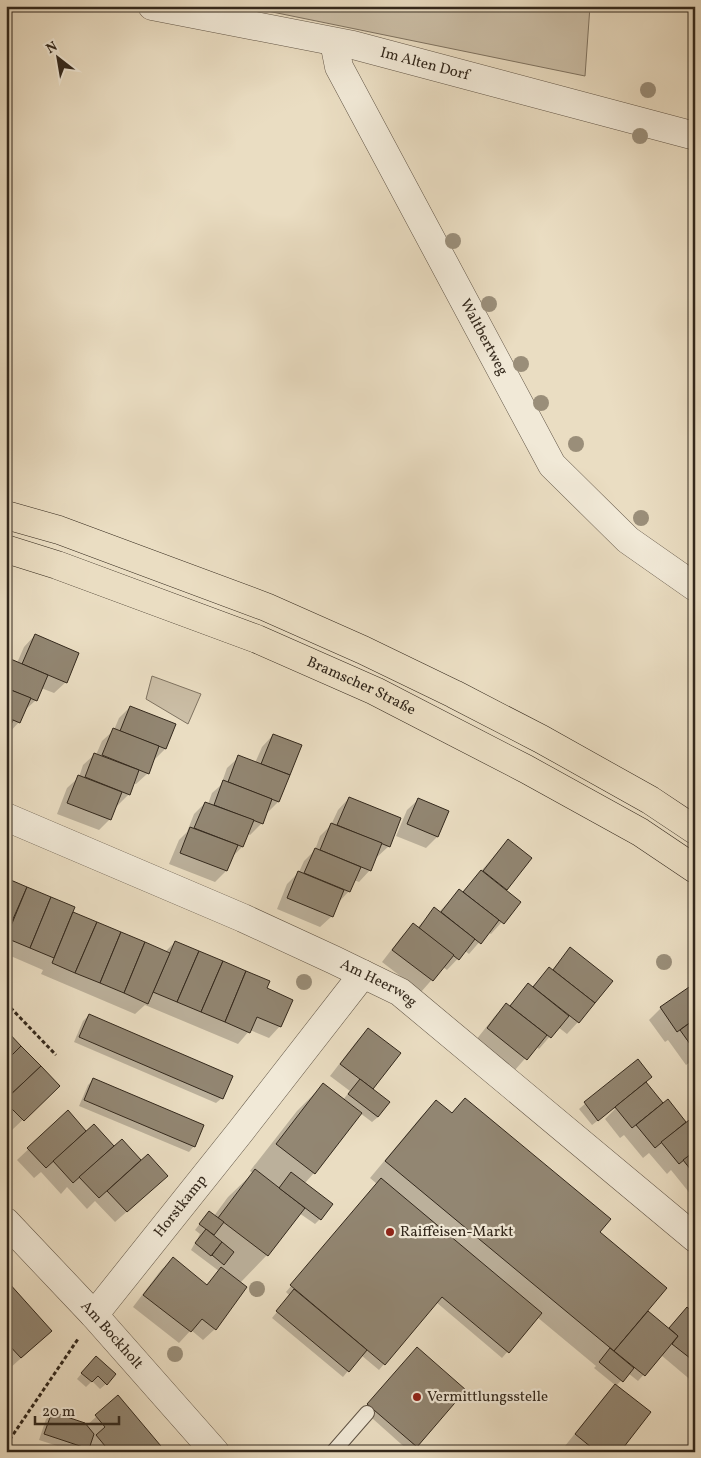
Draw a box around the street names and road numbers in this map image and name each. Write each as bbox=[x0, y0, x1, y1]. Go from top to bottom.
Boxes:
street label: Im Alten Dorf bbox=[378, 42, 473, 86]
street label: Waltbertweg bbox=[454, 295, 513, 380]
street label: Bramscher Straße bbox=[303, 652, 419, 721]
street label: Am Heerweg bbox=[336, 954, 422, 1013]
street label: Horstkamp bbox=[149, 1171, 212, 1242]
street label: Am Bockholt bbox=[76, 1296, 148, 1374]

